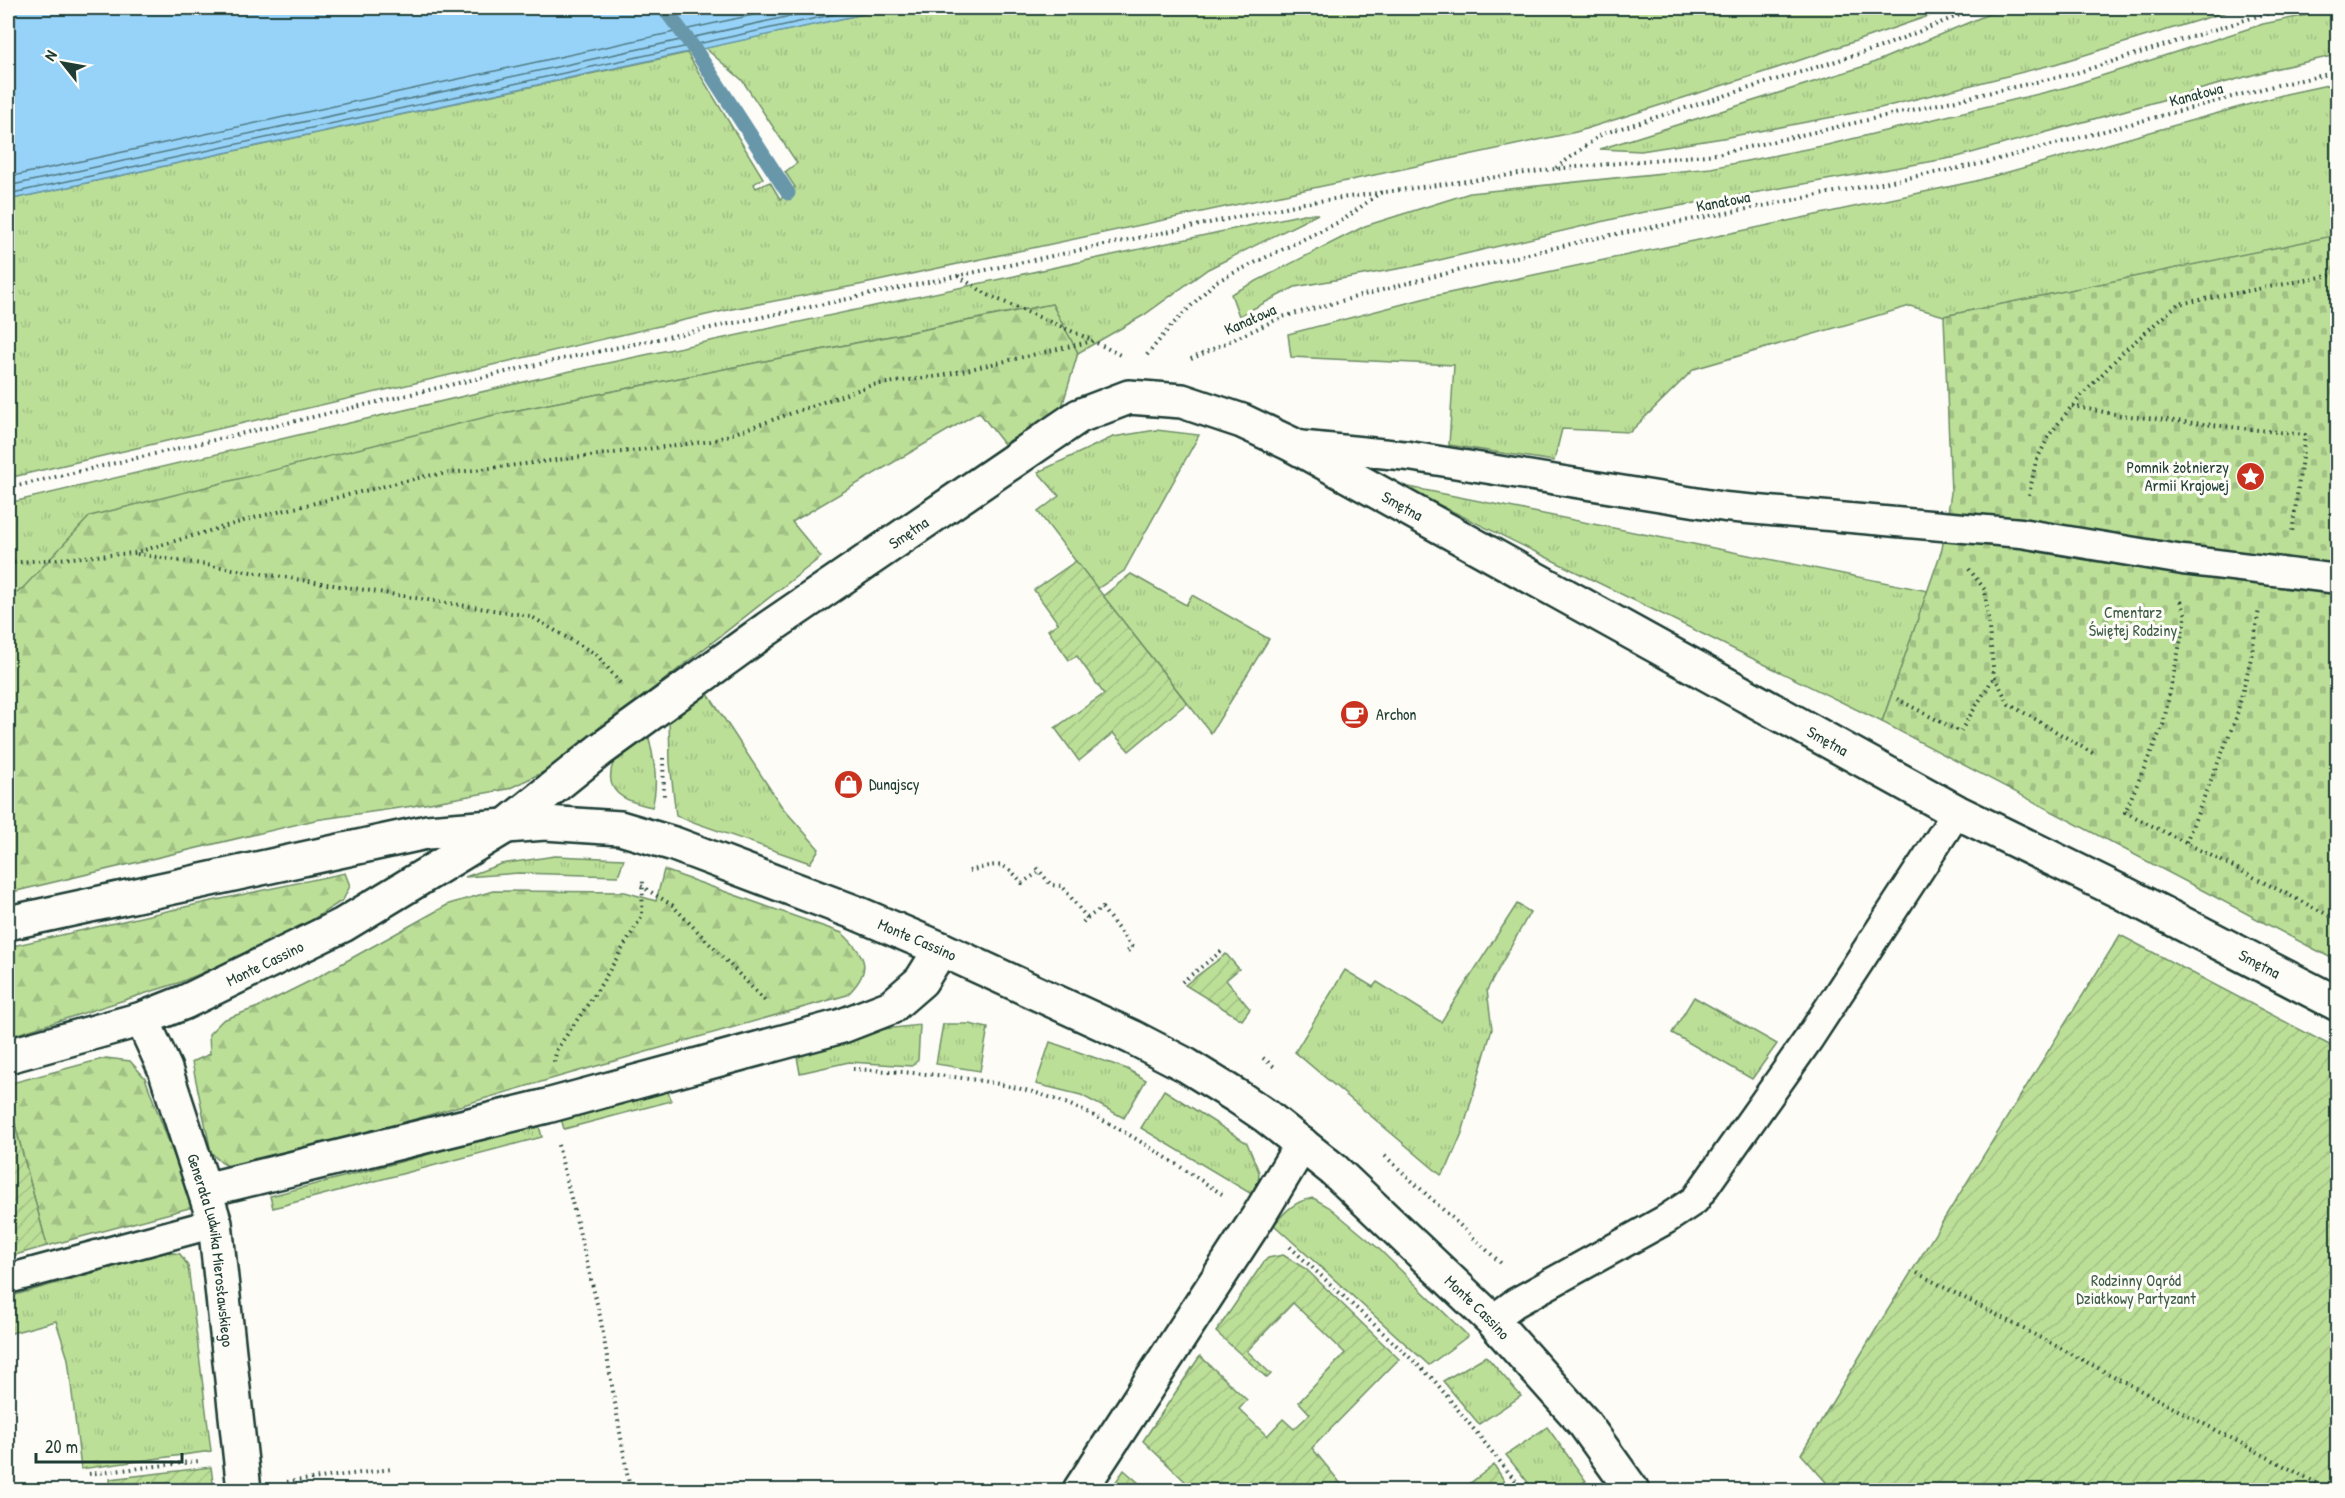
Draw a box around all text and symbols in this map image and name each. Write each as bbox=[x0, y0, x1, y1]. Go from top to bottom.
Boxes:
north arrow bbox=[33, 33, 93, 93]
text: N bbox=[39, 46, 62, 65]
street label: Kanałowa bbox=[2167, 76, 2225, 112]
street label: Kanałowa bbox=[1694, 185, 1752, 217]
street label: Kanałowa bbox=[1221, 298, 1279, 340]
place label: Pomnik żołnierzy Armii Krajowej bbox=[2127, 456, 2229, 496]
place icon: Pomnik żołnierzy Armii Krajowej bbox=[2234, 460, 2266, 492]
street label: Smętna bbox=[1378, 485, 1427, 526]
street label: Smętna bbox=[884, 511, 933, 554]
park label: Cmentarz Świętej Rodziny bbox=[2089, 601, 2177, 641]
cafe icon: Archon bbox=[1339, 698, 1371, 730]
place label: Archon bbox=[1376, 703, 1417, 725]
street label: Smętna bbox=[1803, 720, 1852, 761]
shop icon: Dunajscy bbox=[832, 768, 864, 800]
place label: Dunajscy bbox=[869, 773, 920, 795]
street label: Monte Cassino bbox=[875, 913, 961, 966]
street label: Monte Cassino bbox=[222, 935, 308, 991]
street label: Smętna bbox=[2235, 944, 2284, 983]
street label: Generała Ludwika Mierosławskiego bbox=[182, 1151, 239, 1348]
park label: Rodzinny Ogród Działkowy Partyzant bbox=[2076, 1269, 2196, 1309]
street label: Monte Cassino bbox=[1440, 1270, 1516, 1344]
scale bar bbox=[36, 1426, 182, 1464]
text: 20 m bbox=[45, 1434, 78, 1459]

